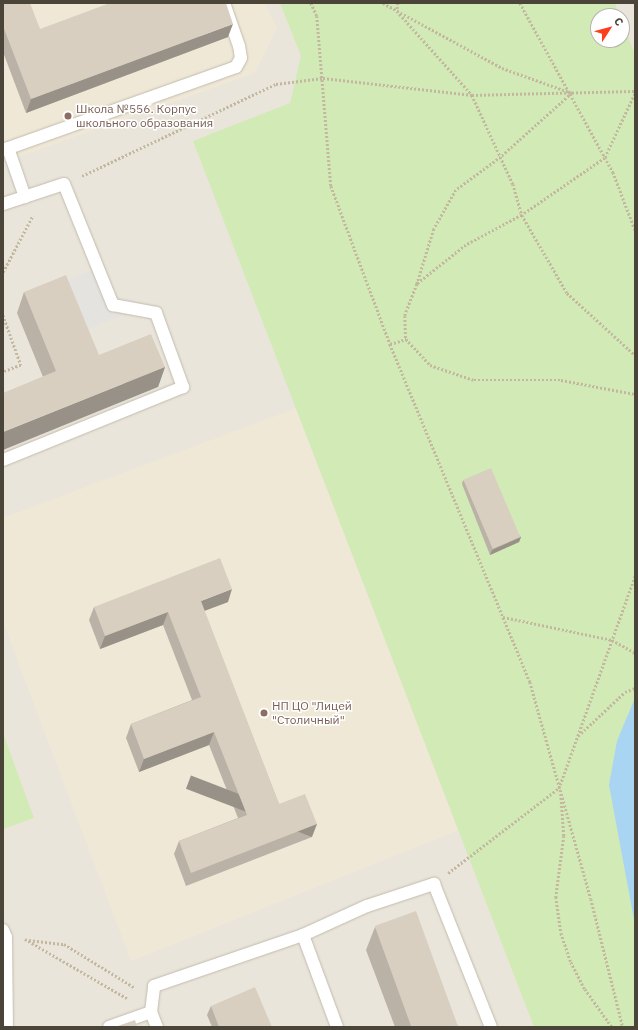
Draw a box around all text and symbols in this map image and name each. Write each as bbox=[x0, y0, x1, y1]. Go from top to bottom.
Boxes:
north arrow bbox=[590, 8, 630, 48]
text: С bbox=[611, 15, 627, 29]
place label: Школа №556. Корпус школьного образования bbox=[76, 102, 213, 130]
marker: Школа №556. Корпус школьного образования bbox=[63, 111, 73, 121]
place label: НП ЦО "Лицей "Столичный" bbox=[272, 699, 352, 727]
marker: НП ЦО "Лицей "Столичный" bbox=[259, 708, 269, 718]

